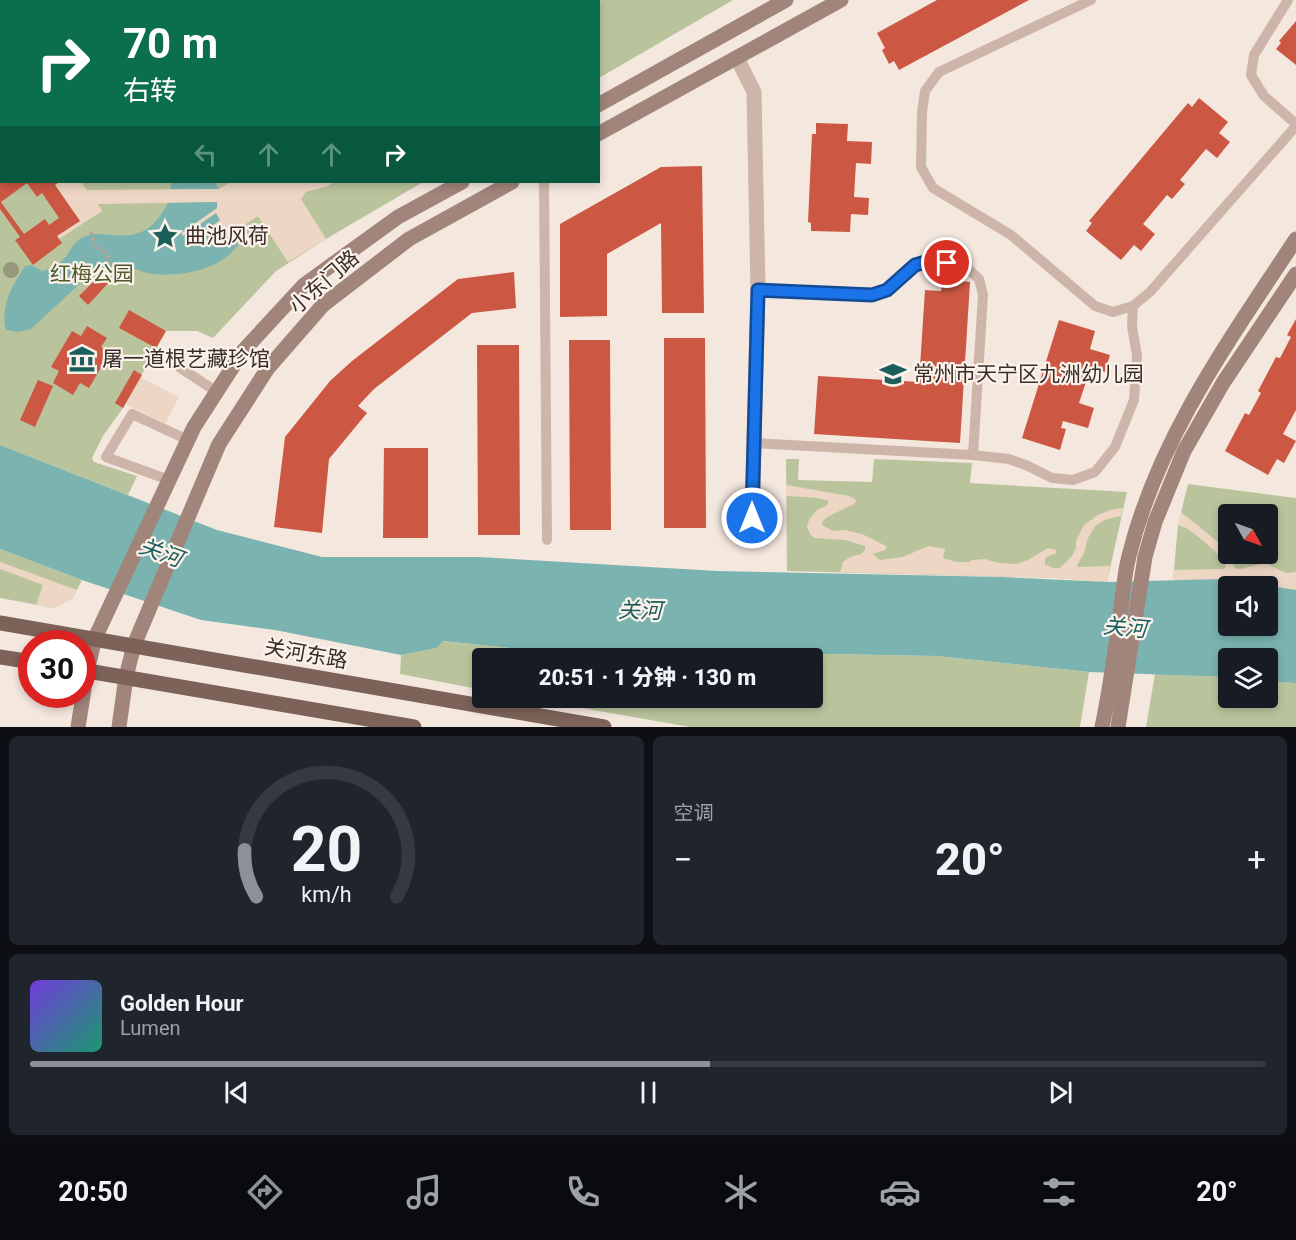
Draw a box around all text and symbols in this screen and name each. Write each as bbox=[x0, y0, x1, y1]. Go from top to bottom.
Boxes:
text: 70 m bbox=[123, 19, 218, 68]
icon: right bbox=[24, 24, 102, 102]
text: 右转 bbox=[123, 75, 177, 107]
icon: left bbox=[189, 138, 222, 171]
icon: ahead bbox=[252, 138, 285, 171]
icon: ahead bbox=[315, 138, 348, 171]
icon: right bbox=[378, 138, 411, 171]
place icon: 曲池风荷 bbox=[150, 221, 180, 251]
place label: 曲池风荷 bbox=[185, 224, 269, 248]
pin bbox=[921, 237, 972, 288]
street label: 小东门路 bbox=[284, 245, 364, 319]
icon: arrive bbox=[930, 246, 963, 279]
park label: 红梅公园 bbox=[50, 262, 134, 286]
museum icon: 屠一道根艺藏珍馆 bbox=[67, 344, 97, 374]
place label: 屠一道根艺藏珍馆 bbox=[102, 347, 270, 371]
school or university icon: 常州市天宁区九洲幼儿园 bbox=[878, 359, 908, 389]
place label: 常州市天宁区九洲幼儿园 bbox=[913, 362, 1144, 386]
position arrow bbox=[720, 486, 784, 550]
north arrow bbox=[1218, 504, 1278, 564]
map controls bbox=[1218, 504, 1278, 708]
water label: 关河 bbox=[136, 533, 190, 573]
button: sound bbox=[1218, 576, 1278, 636]
water label: 关河 bbox=[618, 598, 666, 623]
water label: 关河 bbox=[1102, 613, 1152, 642]
speed limit sign: 30 bbox=[18, 630, 96, 708]
street label: 关河东路 bbox=[263, 635, 349, 673]
button: layers bbox=[1218, 648, 1278, 708]
text: 20:51 · 1 分钟 · 130 m bbox=[539, 665, 756, 690]
text: 空调 bbox=[674, 801, 714, 825]
text: 20 bbox=[290, 813, 362, 886]
text: 20° bbox=[935, 833, 1005, 886]
text: − bbox=[674, 840, 692, 879]
text: + bbox=[1247, 840, 1266, 879]
text: km/h bbox=[301, 883, 351, 908]
text: Golden Hour bbox=[120, 991, 244, 1016]
text: Lumen bbox=[120, 1016, 181, 1040]
icon: previous bbox=[220, 1076, 253, 1109]
icon: pause bbox=[632, 1076, 665, 1109]
icon: next bbox=[1044, 1076, 1077, 1109]
icon: directions bbox=[244, 1171, 286, 1213]
icon: music bbox=[403, 1171, 445, 1213]
icon: phone bbox=[562, 1171, 604, 1213]
icon: climate bbox=[720, 1171, 762, 1213]
icon: car bbox=[879, 1171, 921, 1213]
icon: filters bbox=[1038, 1171, 1080, 1213]
text: 20:50 bbox=[58, 1176, 128, 1208]
text: 20° bbox=[1196, 1176, 1238, 1208]

